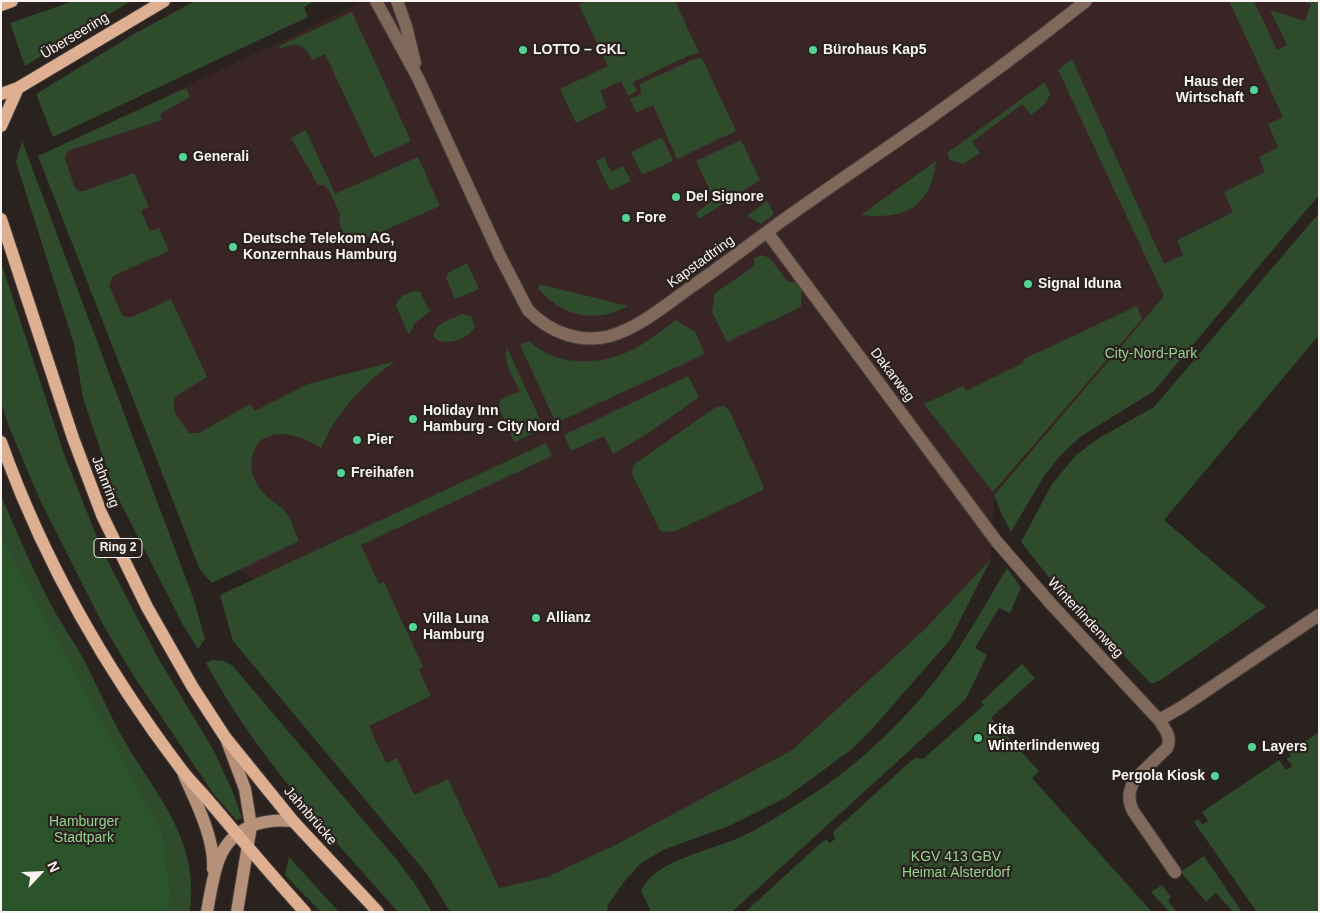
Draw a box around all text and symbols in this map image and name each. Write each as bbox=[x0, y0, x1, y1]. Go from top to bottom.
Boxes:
street label: Überseering bbox=[38, 9, 112, 63]
place label: LOTTO – GKL bbox=[533, 42, 625, 58]
place label: Bürohaus Kap5 bbox=[823, 42, 926, 58]
marker: LOTTO – GKL bbox=[517, 44, 529, 56]
marker: Bürohaus Kap5 bbox=[807, 44, 819, 56]
place label: Haus der Wirtschaft bbox=[1176, 74, 1244, 106]
marker: Haus der Wirtschaft bbox=[1248, 84, 1260, 96]
place label: Generali bbox=[193, 149, 249, 165]
marker: Generali bbox=[177, 151, 189, 163]
place label: Del Signore bbox=[686, 189, 764, 205]
marker: Del Signore bbox=[670, 191, 682, 203]
place label: Fore bbox=[636, 210, 666, 226]
marker: Fore bbox=[620, 212, 632, 224]
place label: Deutsche Telekom AG, Konzernhaus Hamburg bbox=[243, 231, 397, 264]
street label: Kapstadtring bbox=[664, 232, 738, 292]
marker: Deutsche Telekom AG, Konzernhaus Hamburg bbox=[227, 241, 239, 253]
place label: Signal Iduna bbox=[1038, 276, 1121, 292]
marker: Signal Iduna bbox=[1022, 278, 1034, 290]
street label: Dakarweg bbox=[866, 345, 918, 405]
park label: City-Nord-Park bbox=[1105, 346, 1197, 362]
place label: Holiday Inn Hamburg - City Nord bbox=[423, 403, 560, 436]
marker: Holiday Inn Hamburg - City Nord bbox=[407, 413, 419, 425]
place label: Pier bbox=[367, 432, 393, 448]
marker: Pier bbox=[351, 434, 363, 446]
street label: Jahnring bbox=[88, 454, 122, 510]
place label: Freihafen bbox=[351, 465, 414, 481]
marker: Freihafen bbox=[335, 467, 347, 479]
road number: Ring 2 bbox=[94, 538, 142, 558]
street label: Winterlindenweg bbox=[1044, 574, 1126, 662]
place label: Allianz bbox=[546, 610, 591, 626]
place label: Villa Luna Hamburg bbox=[423, 611, 489, 644]
marker: Allianz bbox=[530, 612, 542, 624]
marker: Villa Luna Hamburg bbox=[407, 621, 419, 633]
place label: Kita Winterlindenweg bbox=[988, 722, 1100, 754]
marker: Kita Winterlindenweg bbox=[972, 732, 984, 744]
place label: Layers bbox=[1262, 739, 1307, 755]
marker: Layers bbox=[1246, 741, 1258, 753]
place label: Pergola Kiosk bbox=[1112, 768, 1205, 784]
marker: Pergola Kiosk bbox=[1209, 770, 1221, 782]
street label: Jahnbrücke bbox=[280, 783, 340, 849]
park label: Hamburger Stadtpark bbox=[49, 814, 119, 846]
north arrow bbox=[15, 848, 65, 898]
park label: KGV 413 GBV Heimat Alsterdorf bbox=[902, 849, 1010, 882]
text: N bbox=[44, 859, 63, 875]

